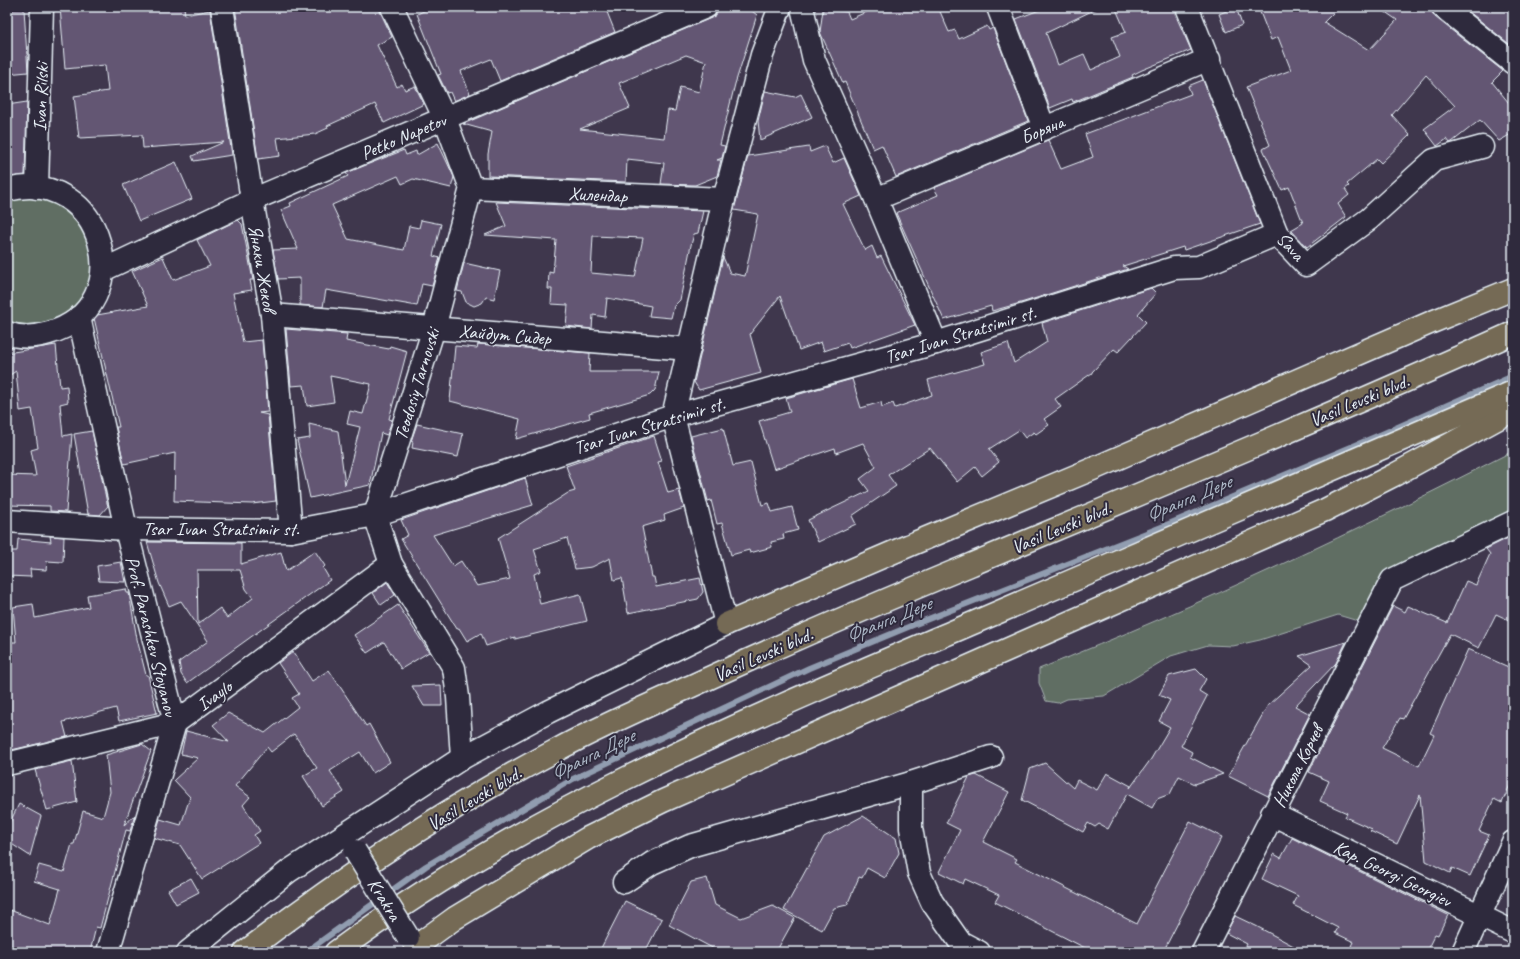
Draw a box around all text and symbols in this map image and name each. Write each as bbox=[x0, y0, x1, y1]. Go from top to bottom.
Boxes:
street label: Ivan Rilski bbox=[28, 60, 54, 132]
street label: Petko Napetov bbox=[357, 108, 451, 166]
street label: Боряна bbox=[1017, 109, 1070, 150]
street label: Хилендар bbox=[568, 181, 629, 209]
street label: Янаки Жеков bbox=[243, 223, 282, 318]
street label: Sava bbox=[1271, 227, 1310, 267]
street label: Tsar Ivan Stratsimir st. bbox=[882, 301, 1039, 369]
street label: Хайдут Сидер bbox=[458, 319, 553, 351]
street label: Teodosiy Tarnovski bbox=[389, 323, 446, 443]
street label: Vasil Levski blvd. bbox=[1306, 369, 1413, 433]
street label: Tsar Ivan Stratsimir st. bbox=[571, 392, 728, 460]
water label: Франга Дере bbox=[1142, 468, 1238, 528]
street label: Vasil Levski blvd. bbox=[1008, 496, 1115, 560]
street label: Tsar Ivan Stratsimir st. bbox=[143, 517, 300, 541]
street label: Prof. Parashkev Stoyanov bbox=[120, 554, 183, 720]
water label: Франга Дере bbox=[842, 590, 938, 648]
street label: Vasil Levski blvd. bbox=[710, 622, 817, 687]
street label: Ivaylo bbox=[192, 674, 239, 717]
street label: Никола Корчев bbox=[1267, 718, 1330, 812]
water label: Франга Дере bbox=[546, 722, 642, 786]
street label: Vasil Levski blvd. bbox=[423, 761, 526, 836]
street label: Kap. Georgi Georgiev bbox=[1330, 835, 1457, 914]
street label: Krakra bbox=[362, 874, 407, 927]

